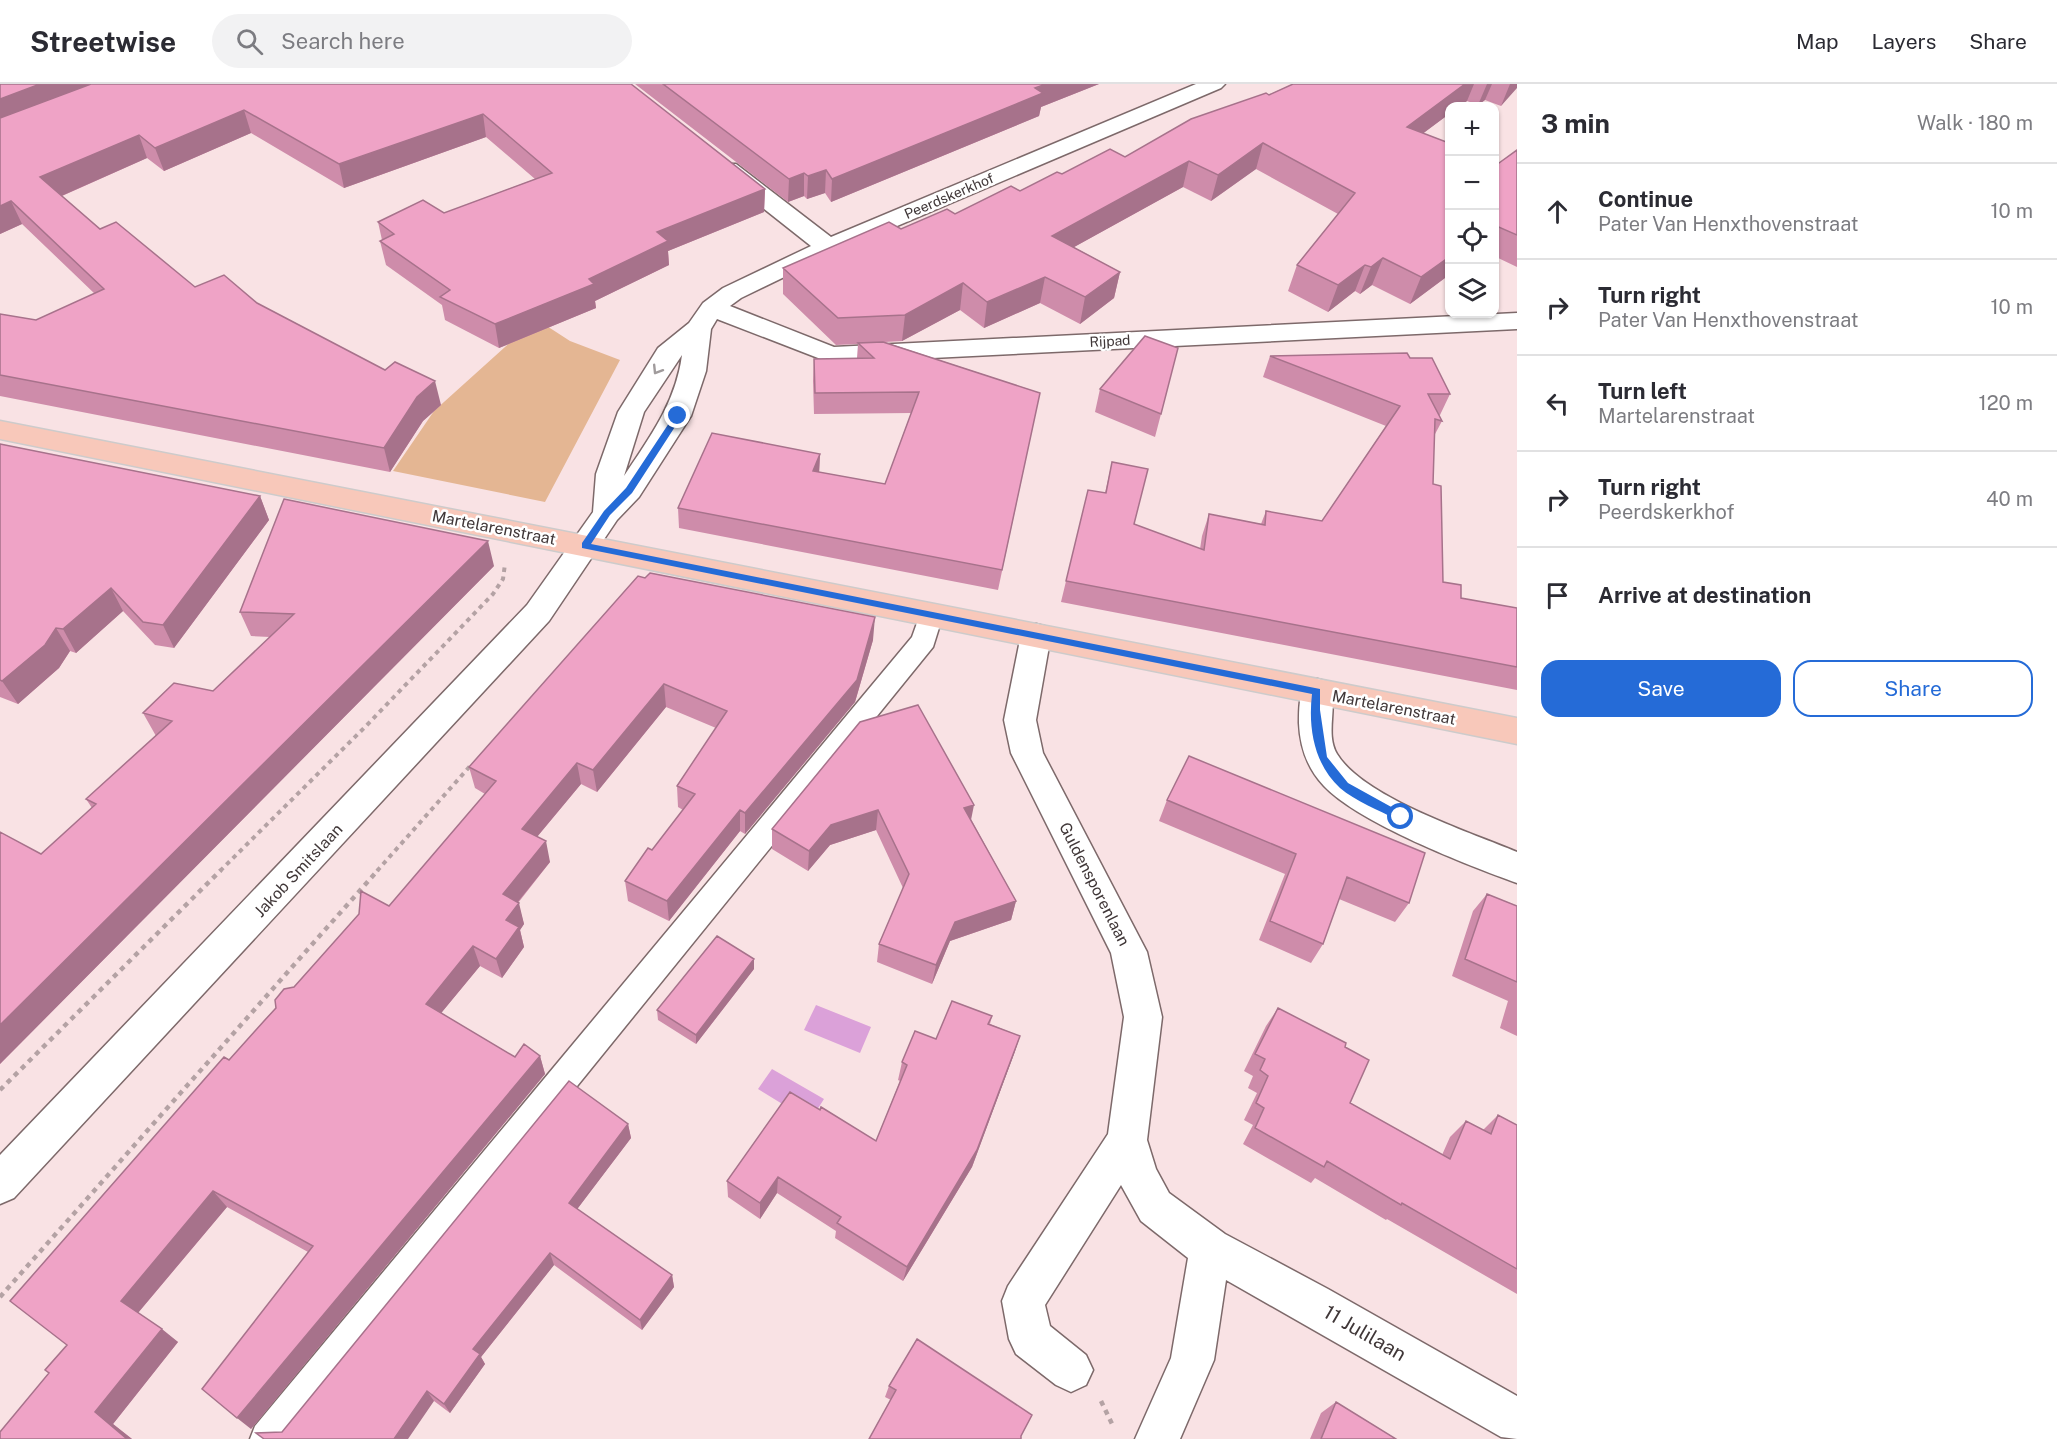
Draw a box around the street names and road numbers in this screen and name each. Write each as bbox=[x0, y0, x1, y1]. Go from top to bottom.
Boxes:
street label: Peerdskerkhof bbox=[902, 170, 996, 222]
street label: Rijpad bbox=[1089, 332, 1131, 350]
street label: Martelarenstraat bbox=[430, 506, 557, 549]
street label: Martelarenstraat bbox=[1330, 686, 1457, 729]
street label: Guldensporenlaan bbox=[1055, 819, 1134, 949]
street label: Jakob Smitslaan bbox=[250, 820, 346, 921]
street label: 11 Julilaan bbox=[1319, 1300, 1411, 1366]

